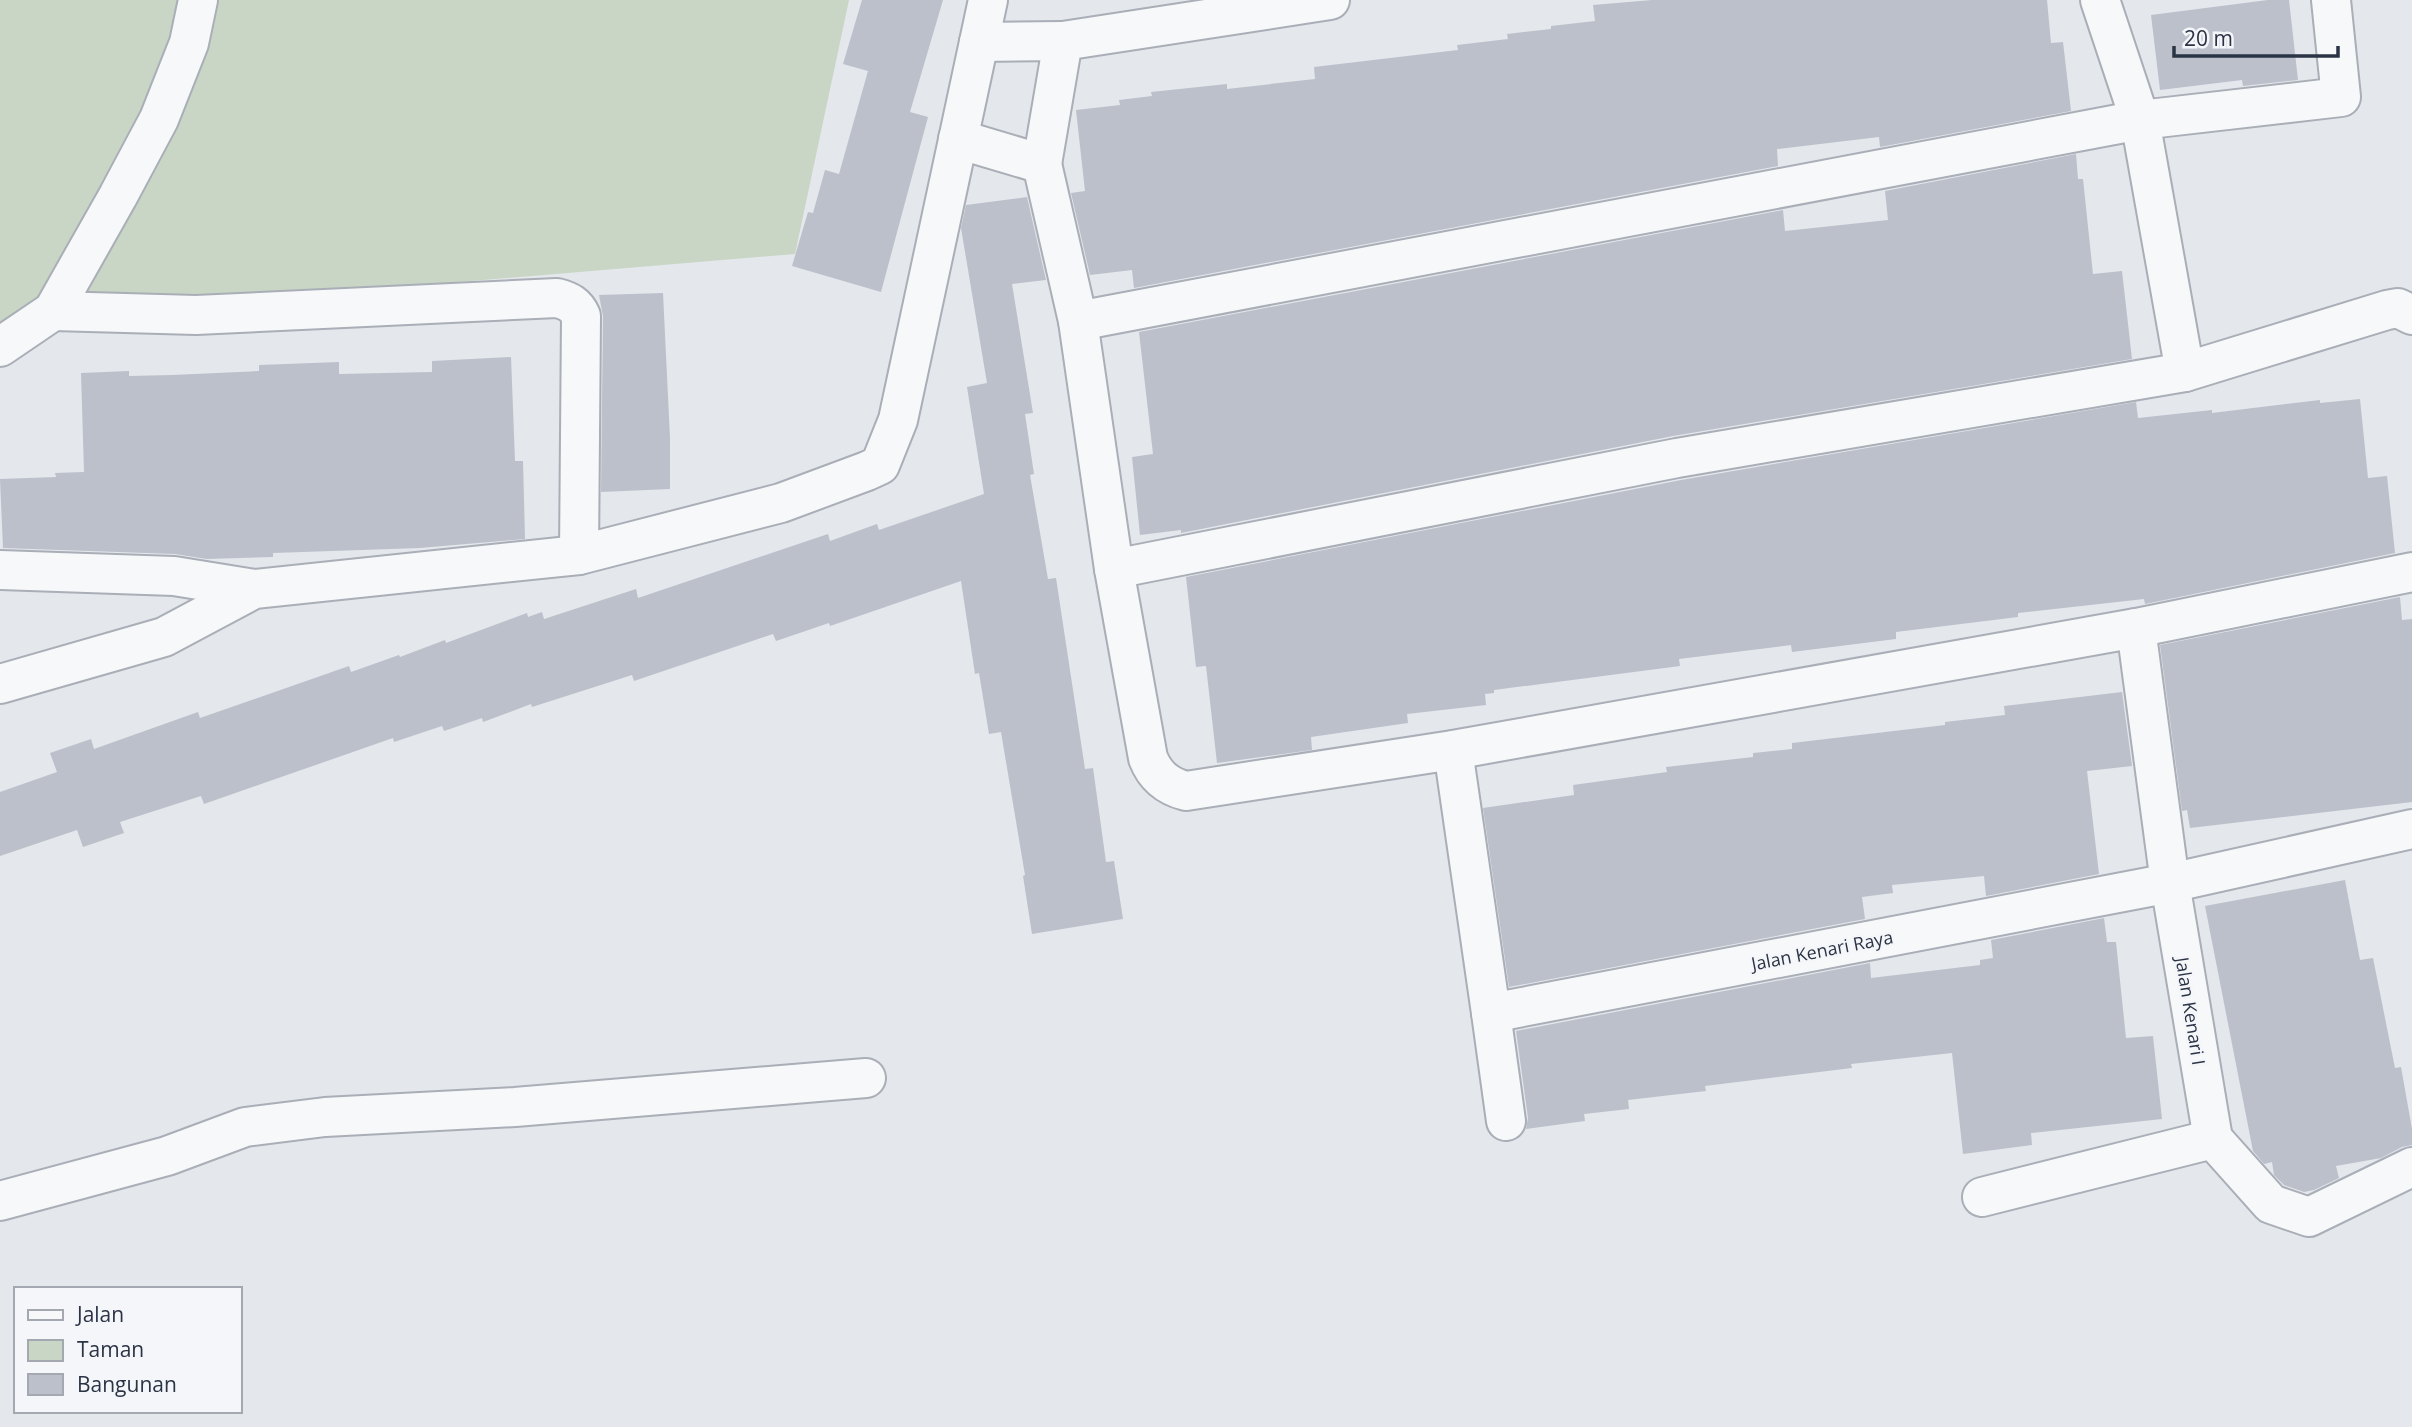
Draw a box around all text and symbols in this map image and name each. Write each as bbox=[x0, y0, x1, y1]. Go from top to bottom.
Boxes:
scale bar bbox=[2174, 14, 2338, 58]
text: 20 m bbox=[2184, 24, 2233, 52]
street label: Jalan Kenari Raya bbox=[1747, 924, 1895, 976]
street label: Jalan Kenari I bbox=[2170, 953, 2211, 1067]
legend bbox=[14, 1287, 242, 1413]
text: Jalan bbox=[75, 1300, 124, 1328]
text: Taman bbox=[77, 1335, 144, 1363]
text: Bangunan bbox=[77, 1370, 177, 1398]

